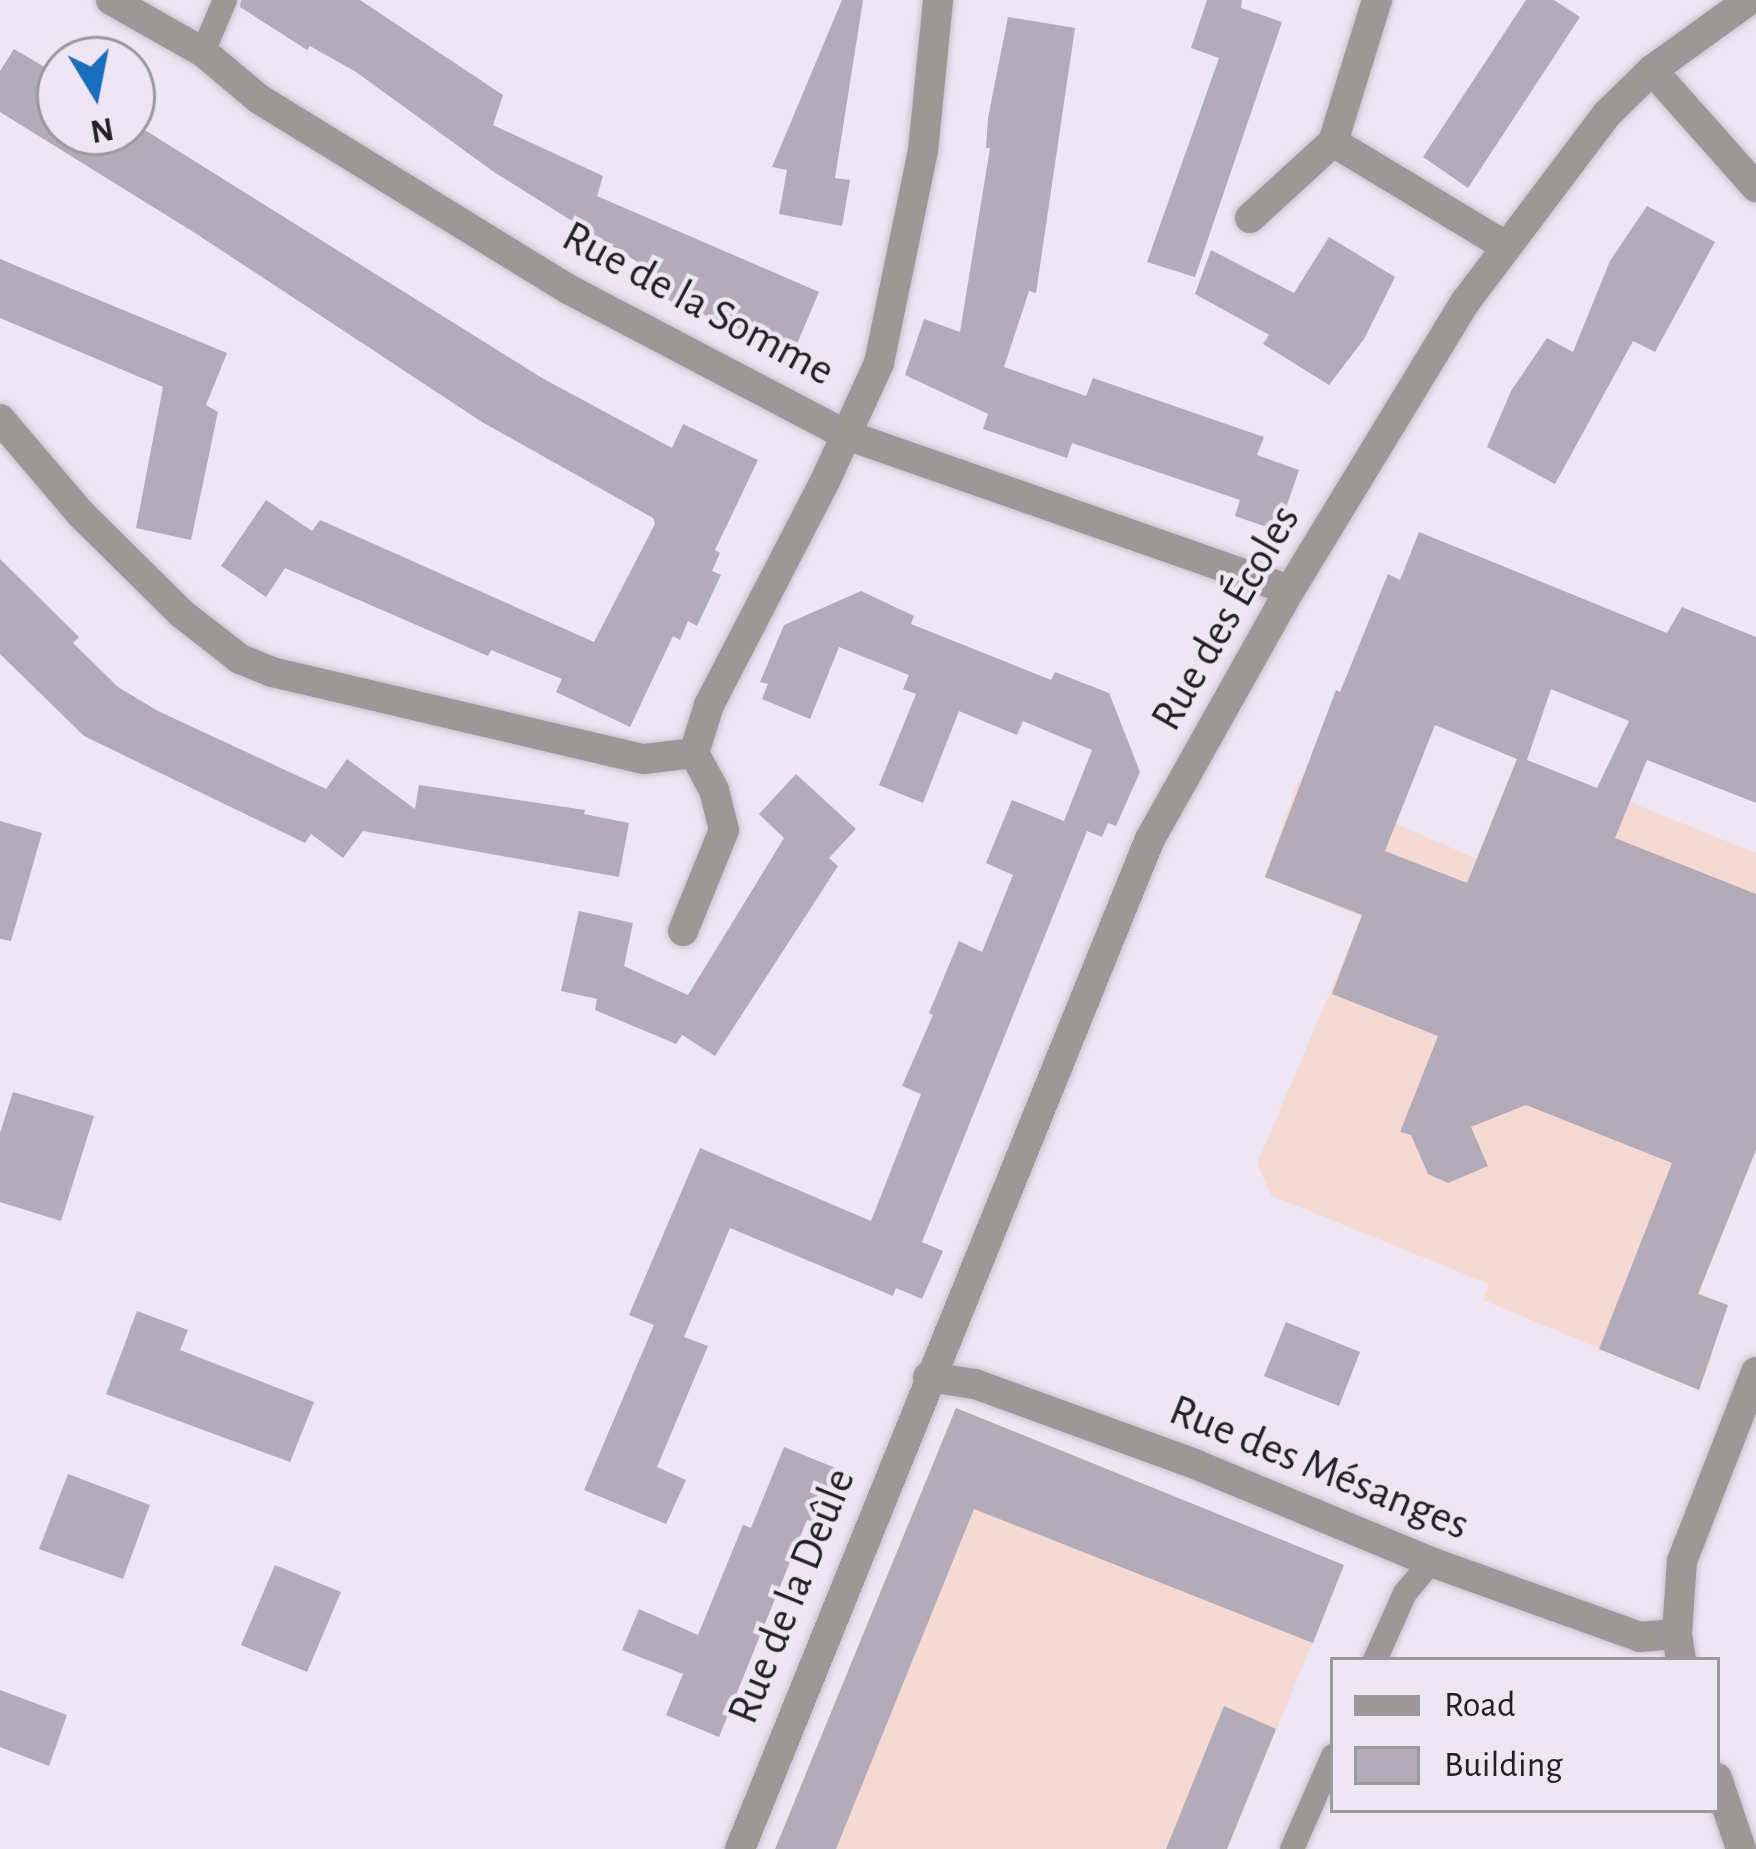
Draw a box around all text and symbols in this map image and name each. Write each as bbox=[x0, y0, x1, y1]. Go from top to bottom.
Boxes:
north arrow bbox=[36, 36, 156, 156]
text: N bbox=[88, 111, 116, 147]
street label: Rue de la Somme bbox=[553, 210, 843, 398]
street label: Rue des Écoles bbox=[1140, 495, 1312, 741]
street label: Rue des Mésanges bbox=[1161, 1383, 1477, 1553]
street label: Rue de la Deûle bbox=[716, 1460, 868, 1732]
legend bbox=[1330, 1657, 1720, 1813]
text: Road bbox=[1444, 1687, 1516, 1723]
text: Building bbox=[1444, 1747, 1563, 1783]

